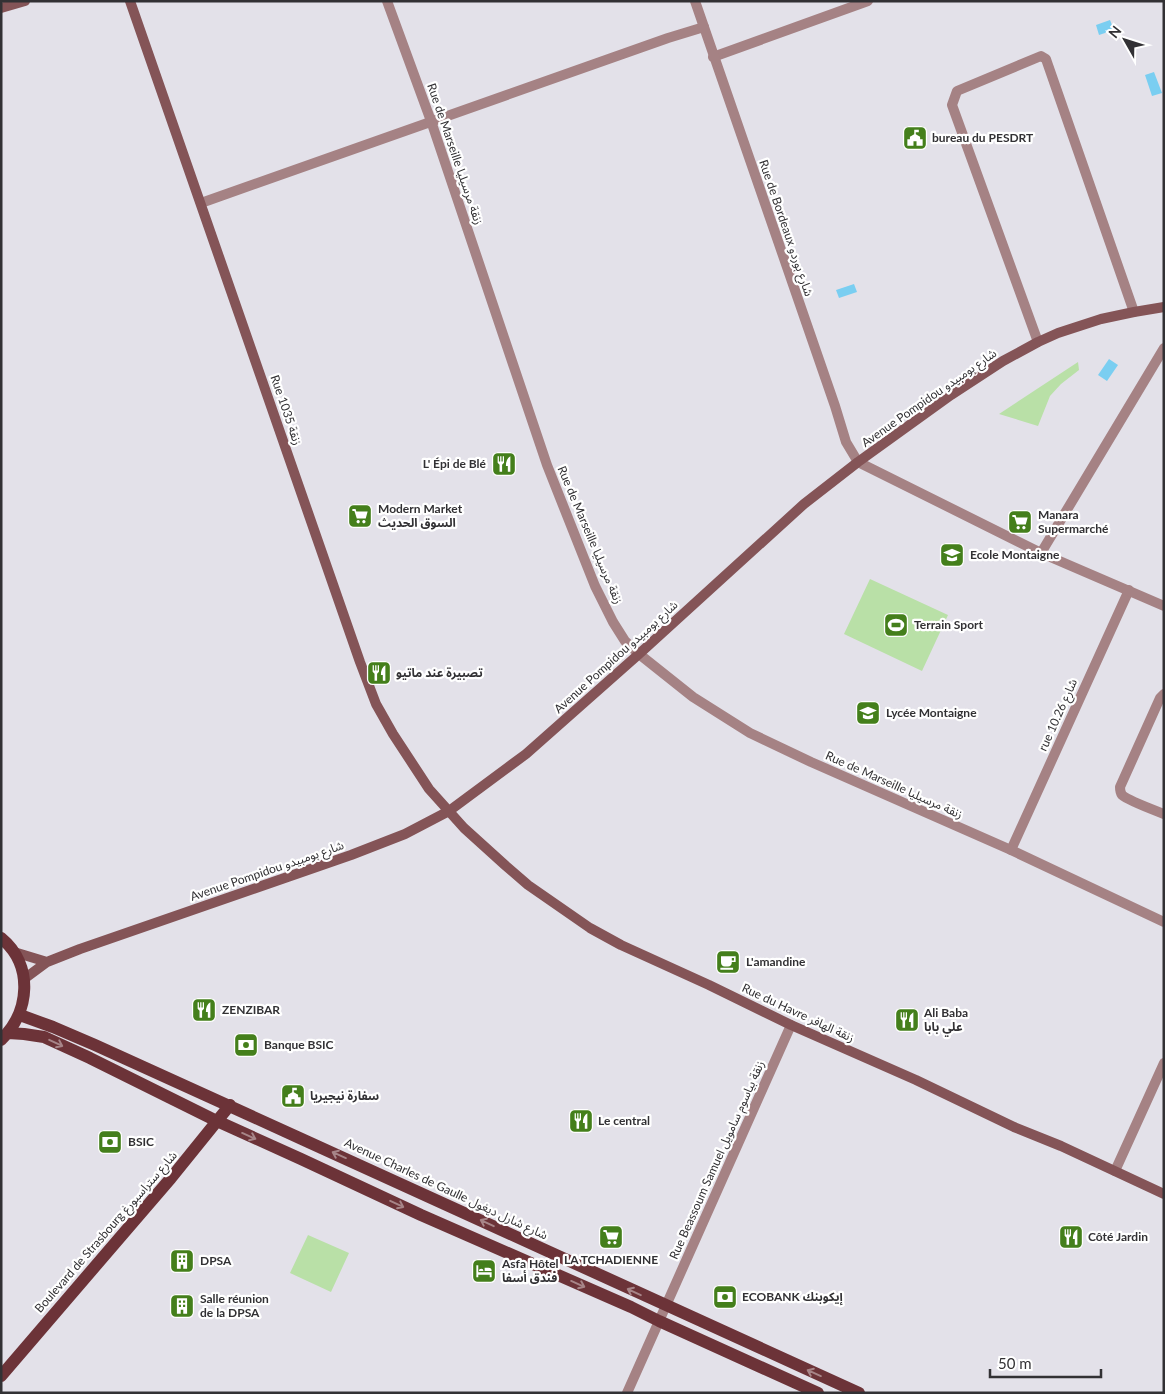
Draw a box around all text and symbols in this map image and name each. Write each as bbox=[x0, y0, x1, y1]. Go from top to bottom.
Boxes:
north arrow bbox=[1100, 15, 1150, 65]
text: N bbox=[1105, 22, 1125, 41]
street label: Rue de Marseille زنقة مرسيليا bbox=[424, 81, 487, 227]
public building icon: bureau du PESDRT bbox=[902, 125, 928, 151]
place label: bureau du PESDRT bbox=[932, 130, 1034, 145]
street label: Rue de Bordeaux شارع بوردو bbox=[754, 158, 817, 299]
street label: Avenue Pompidou شارع بومبيدو bbox=[858, 345, 1000, 452]
street label: Rue 1035 زنقة bbox=[267, 373, 306, 447]
restaurant icon: L' Épi de Blé bbox=[491, 451, 517, 477]
place label: L' Épi de Blé bbox=[423, 456, 487, 471]
street label: Rue de Marseille زنقة مرسيليا bbox=[554, 464, 626, 606]
place label: Modern Market السوق الحديث bbox=[378, 501, 463, 530]
supermarket icon: Modern Market السوق الحديث bbox=[347, 503, 373, 529]
place label: Manara Supermarché bbox=[1038, 507, 1109, 536]
supermarket icon: Manara Supermarché bbox=[1007, 509, 1033, 535]
school or university icon: Ecole Montaigne bbox=[939, 542, 965, 568]
place label: Ecole Montaigne bbox=[970, 547, 1060, 562]
street label: Avenue Pompidou شارع بومبيدو bbox=[551, 597, 682, 718]
sports icon: Terrain Sport bbox=[883, 612, 909, 638]
place label: Terrain Sport bbox=[914, 617, 984, 632]
restaurant icon: تصبيرة عند ماتيو bbox=[366, 660, 392, 686]
place label: تصبيرة عند ماتيو bbox=[396, 665, 483, 680]
street label: rue 10.26 شارع bbox=[1035, 676, 1082, 754]
school or university icon: Lycée Montaigne bbox=[855, 700, 881, 726]
place label: Lycée Montaigne bbox=[886, 705, 977, 720]
street label: Rue de Marseille زنقة مرسيليا bbox=[823, 747, 965, 822]
street label: Avenue Pompidou شارع بومبيدو bbox=[188, 837, 346, 906]
cafe icon: L'amandine bbox=[715, 949, 741, 975]
place label: L'amandine bbox=[746, 954, 806, 969]
street label: Rue du Havre زنقة الهافر bbox=[740, 980, 857, 1045]
restaurant icon: ZENZIBAR bbox=[191, 997, 217, 1023]
place label: ZENZIBAR bbox=[222, 1002, 280, 1017]
place label: Ali Baba علي بابا bbox=[923, 1005, 968, 1037]
restaurant icon: Ali Baba علي بابا bbox=[894, 1007, 920, 1033]
bank icon: Banque BSIC bbox=[233, 1032, 259, 1058]
place label: Banque BSIC bbox=[264, 1037, 334, 1052]
one-way arrow bbox=[48, 1038, 63, 1048]
street label: Rue Beassoum Samuel زنقة بياسوم سامويل bbox=[666, 1058, 769, 1262]
public building icon: سفارة نيجيريا bbox=[280, 1083, 306, 1109]
place label: سفارة نيجيريا bbox=[310, 1088, 379, 1103]
restaurant icon: Le central bbox=[568, 1108, 594, 1134]
place label: Le central bbox=[598, 1113, 650, 1128]
bank icon: BSIC bbox=[97, 1129, 123, 1155]
one-way arrow bbox=[241, 1131, 256, 1141]
place label: BSIC bbox=[128, 1134, 154, 1149]
street label: Avenue Charles de Gaulle شارع شارل ديغول bbox=[341, 1135, 550, 1244]
street label: Boulevard de Strasbourg شارع ستراسبورغ bbox=[31, 1148, 181, 1317]
one-way arrow bbox=[332, 1150, 347, 1160]
one-way arrow bbox=[389, 1199, 404, 1209]
one-way arrow bbox=[480, 1218, 495, 1227]
supermarket icon: LA TCHADIENNE bbox=[598, 1224, 624, 1250]
restaurant icon: Côté Jardin bbox=[1058, 1224, 1084, 1250]
place label: Côté Jardin bbox=[1088, 1229, 1148, 1244]
building icon: DPSA bbox=[169, 1248, 195, 1274]
place label: LA TCHADIENNE bbox=[564, 1252, 658, 1267]
place label: DPSA bbox=[200, 1253, 232, 1268]
place label: Asfa Hôtel فندق أسفا bbox=[501, 1256, 559, 1285]
hotel icon: Asfa Hôtel فندق أسفا bbox=[471, 1258, 497, 1284]
one-way arrow bbox=[570, 1279, 585, 1289]
bank icon: ECOBANK إيكوبنك bbox=[712, 1284, 738, 1310]
one-way arrow bbox=[627, 1286, 642, 1296]
place label: ECOBANK إيكوبنك bbox=[742, 1289, 843, 1306]
place label: Salle réunion de la DPSA bbox=[200, 1291, 269, 1320]
building icon: Salle réunion de la DPSA bbox=[169, 1293, 195, 1319]
scale bar bbox=[990, 1346, 1101, 1378]
text: 50 m bbox=[998, 1354, 1032, 1372]
one-way arrow bbox=[807, 1367, 822, 1377]

